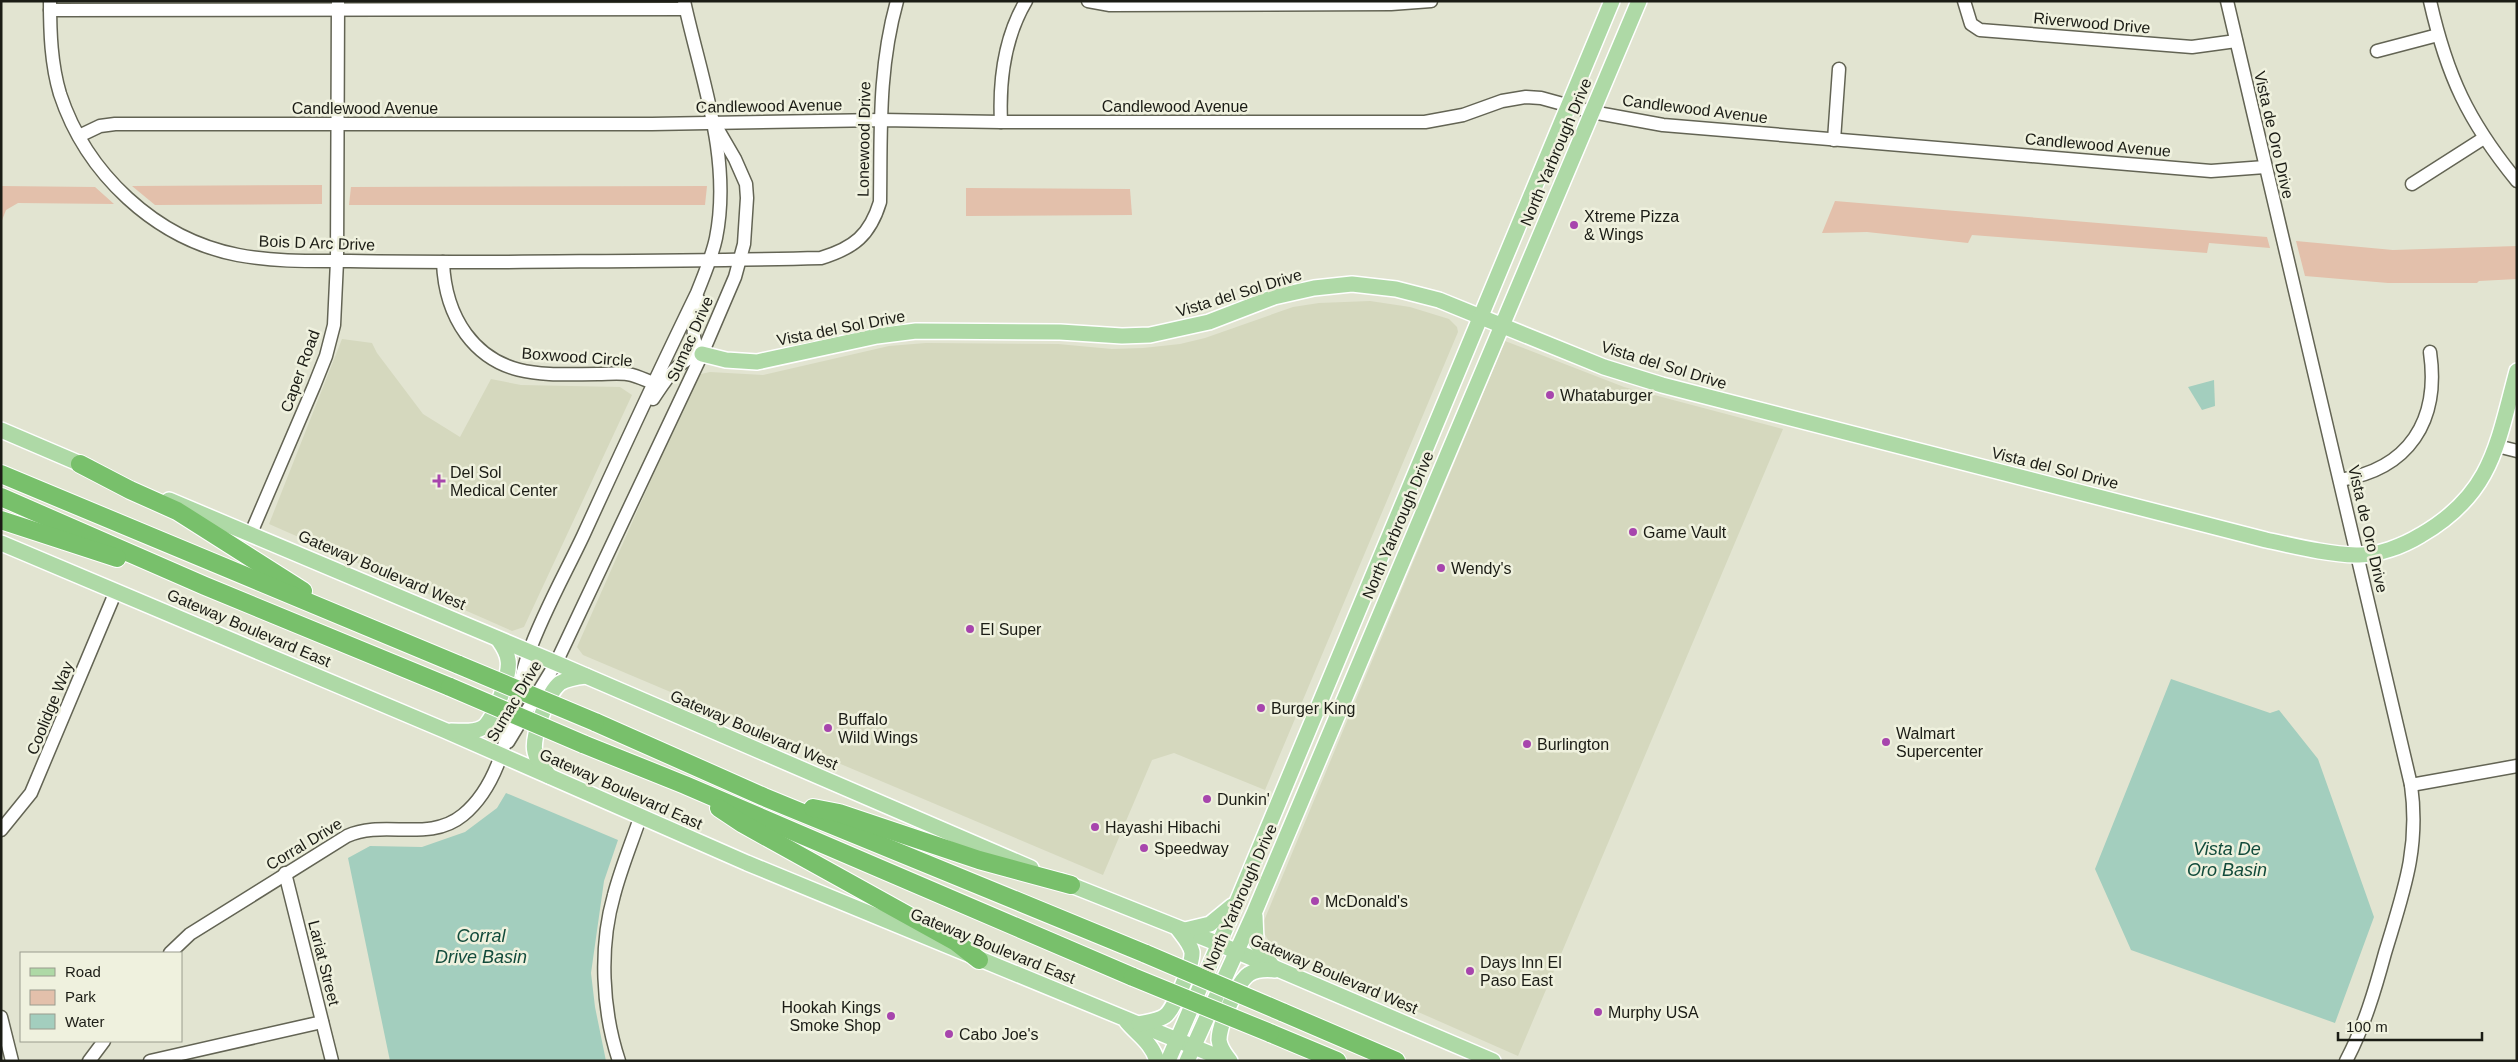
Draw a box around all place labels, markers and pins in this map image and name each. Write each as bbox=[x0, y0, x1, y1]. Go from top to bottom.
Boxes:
place label: Xtreme Pizza & Wings bbox=[1584, 208, 1679, 243]
marker: Xtreme Pizza & Wings bbox=[1568, 219, 1580, 231]
place label: Whataburger bbox=[1560, 387, 1653, 404]
marker: Whataburger bbox=[1544, 389, 1556, 401]
place label: Del Sol Medical Center bbox=[450, 464, 558, 499]
marker: Del Sol Medical Center bbox=[432, 474, 446, 488]
place label: Game Vault bbox=[1643, 524, 1727, 541]
marker: Game Vault bbox=[1627, 526, 1639, 538]
place label: Wendy's bbox=[1451, 560, 1512, 577]
marker: Wendy's bbox=[1435, 562, 1447, 574]
place label: El Super bbox=[980, 621, 1042, 638]
marker: El Super bbox=[964, 623, 976, 635]
place label: Burger King bbox=[1271, 700, 1356, 717]
marker: Burger King bbox=[1255, 702, 1267, 714]
place label: Buffalo Wild Wings bbox=[838, 711, 918, 746]
marker: Buffalo Wild Wings bbox=[822, 722, 834, 734]
place label: Walmart Supercenter bbox=[1896, 725, 1984, 760]
place label: Burlington bbox=[1537, 736, 1609, 753]
marker: Walmart Supercenter bbox=[1880, 736, 1892, 748]
marker: Burlington bbox=[1521, 738, 1533, 750]
place label: Dunkin' bbox=[1217, 791, 1270, 808]
marker: Dunkin' bbox=[1201, 793, 1213, 805]
place label: Hayashi Hibachi bbox=[1105, 819, 1221, 836]
marker: Hayashi Hibachi bbox=[1089, 821, 1101, 833]
place label: Speedway bbox=[1154, 840, 1229, 857]
marker: Speedway bbox=[1138, 842, 1150, 854]
place label: McDonald's bbox=[1325, 893, 1408, 910]
marker: McDonald's bbox=[1309, 895, 1321, 907]
place label: Days Inn El Paso East bbox=[1480, 954, 1562, 989]
marker: Days Inn El Paso East bbox=[1464, 965, 1476, 977]
place label: Hookah Kings Smoke Shop bbox=[781, 999, 881, 1034]
place label: Murphy USA bbox=[1608, 1004, 1699, 1021]
marker: Murphy USA bbox=[1592, 1006, 1604, 1018]
marker: Hookah Kings Smoke Shop bbox=[885, 1010, 897, 1022]
place label: Cabo Joe's bbox=[959, 1026, 1039, 1043]
marker: Cabo Joe's bbox=[943, 1028, 955, 1040]

